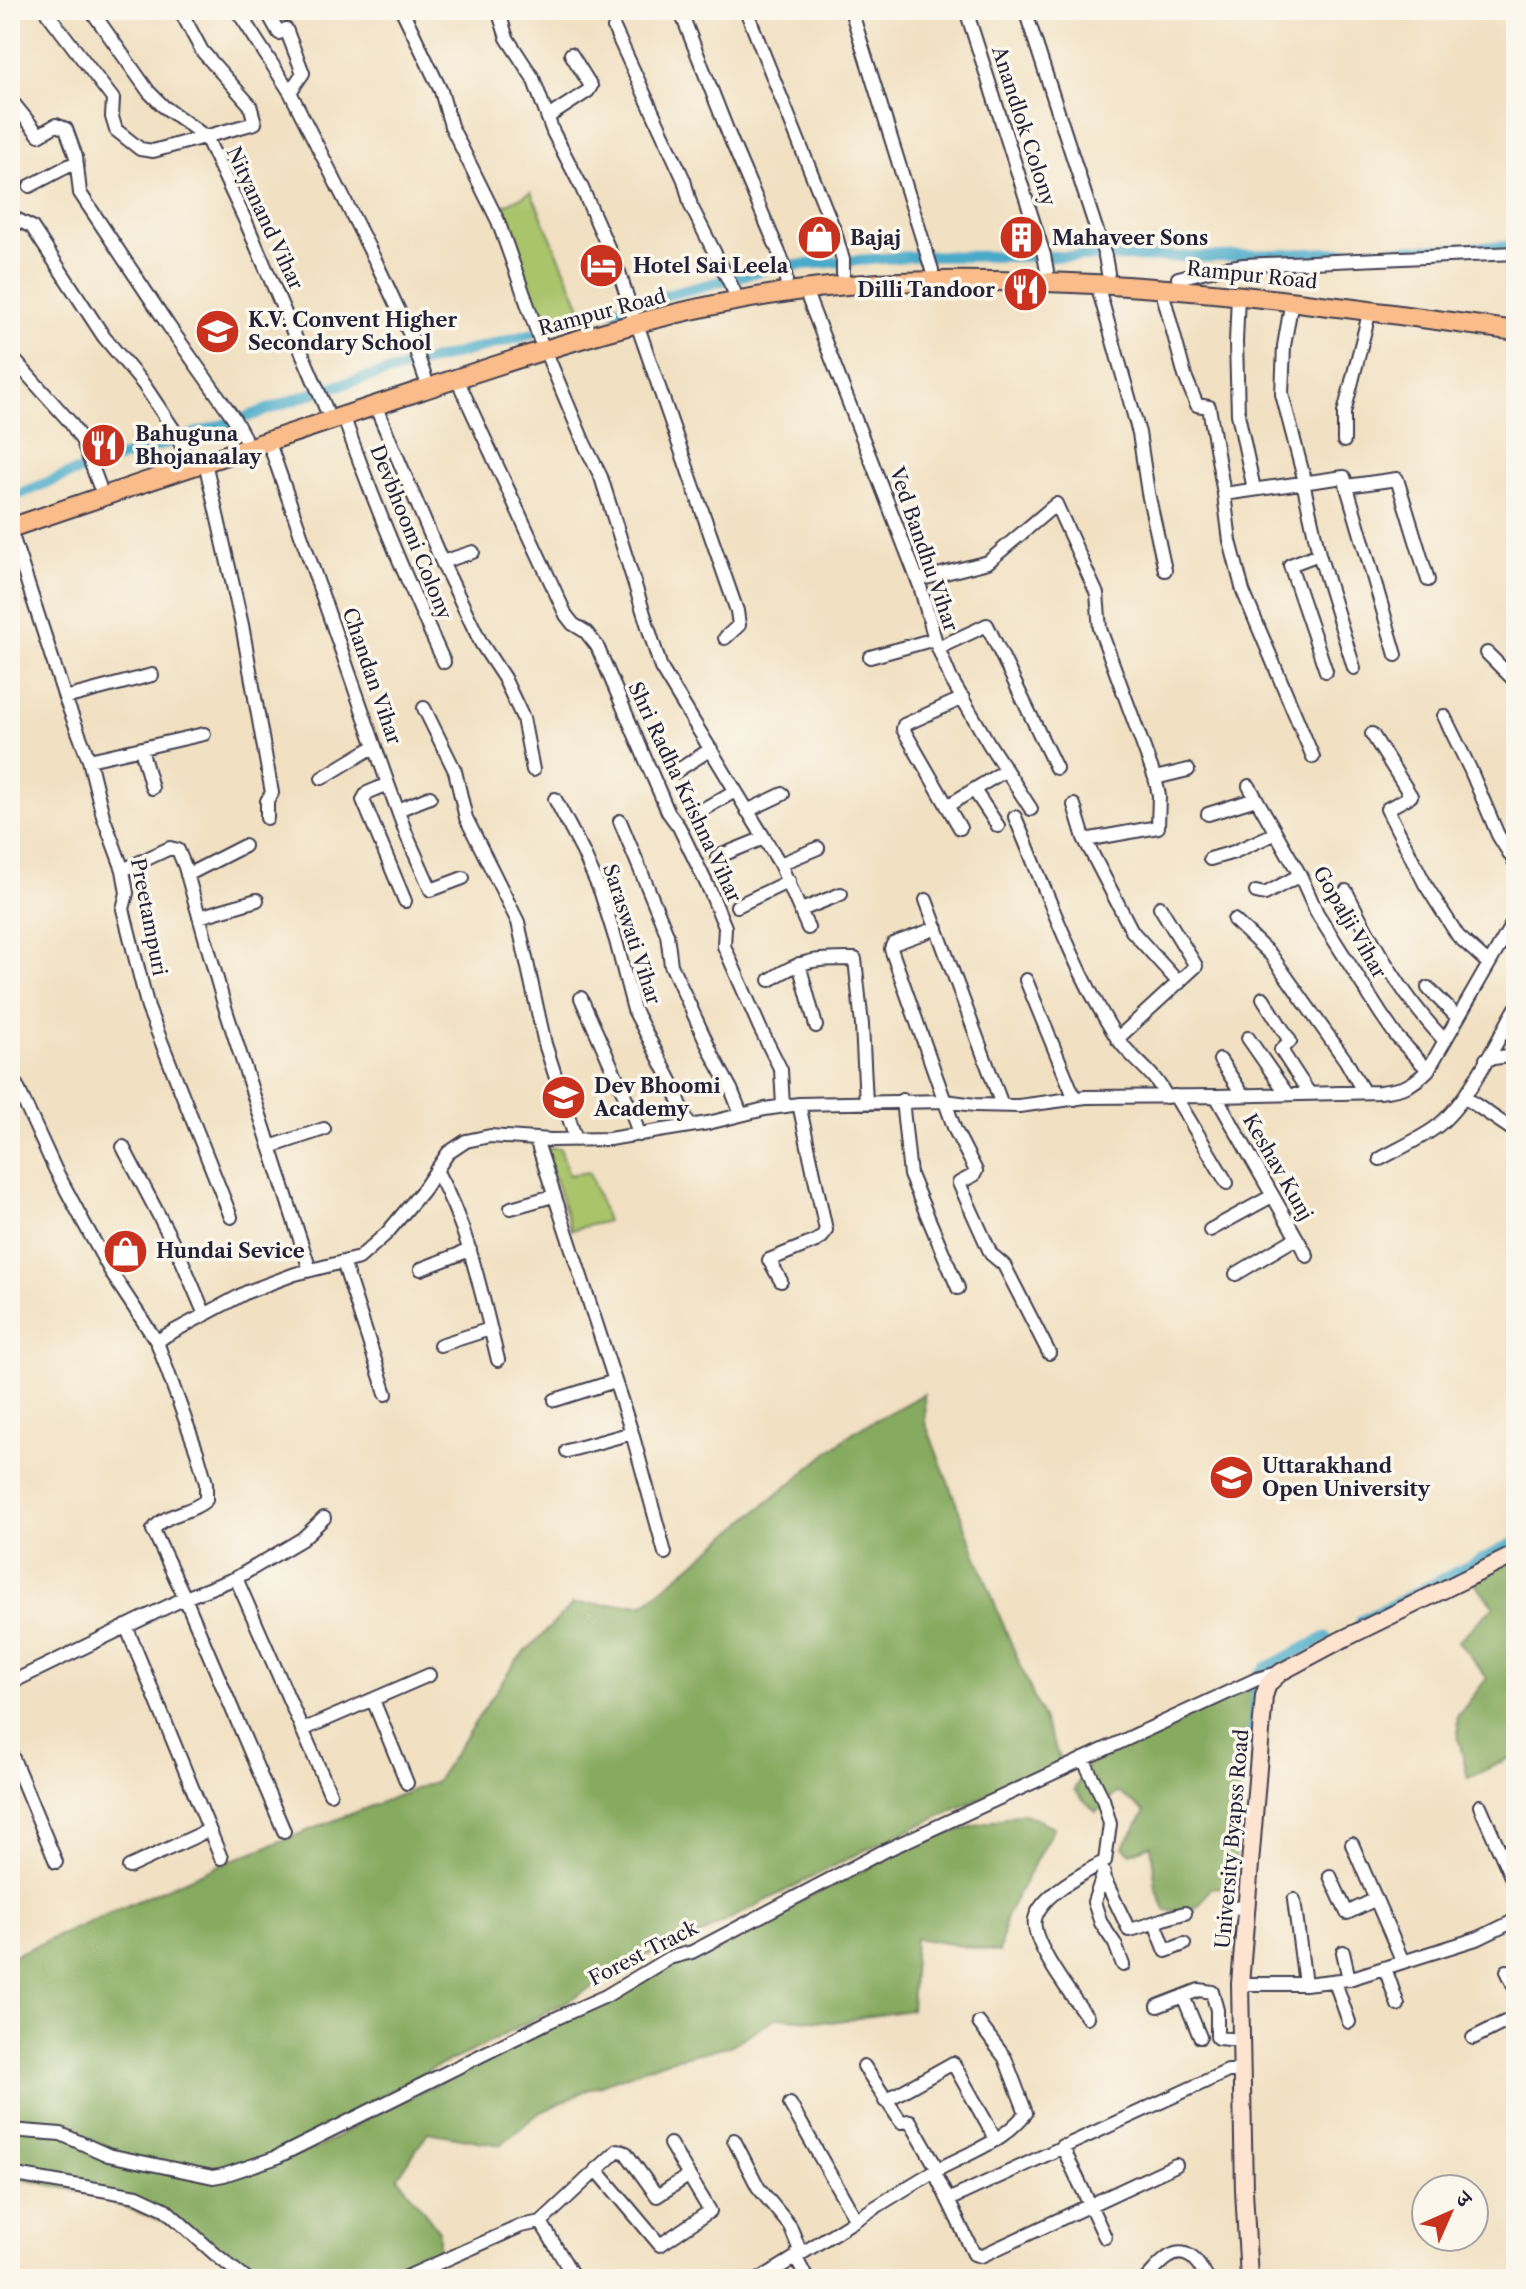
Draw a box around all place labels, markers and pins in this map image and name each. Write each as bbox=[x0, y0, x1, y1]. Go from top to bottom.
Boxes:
shop icon: Bajaj bbox=[795, 214, 843, 262]
building icon: Mahaveer Sons bbox=[997, 214, 1045, 262]
place label: Bajaj bbox=[850, 226, 901, 250]
place label: Mahaveer Sons bbox=[1052, 226, 1208, 250]
hotel icon: Hotel Sai Leela bbox=[578, 242, 626, 290]
place label: Hotel Sai Leela bbox=[633, 254, 789, 278]
restaurant icon: Dilli Tandoor bbox=[1002, 266, 1050, 314]
place label: Dilli Tandoor bbox=[857, 278, 995, 302]
school or university icon: K.V. Convent Higher Secondary School bbox=[193, 307, 241, 355]
place label: K.V. Convent Higher Secondary School bbox=[248, 308, 457, 355]
restaurant icon: Bahuguna Bhojanaalay bbox=[80, 422, 128, 470]
place label: Bahuguna Bhojanaalay bbox=[135, 422, 262, 469]
school or university icon: Dev Bhoomi Academy bbox=[539, 1073, 587, 1121]
place label: Dev Bhoomi Academy bbox=[593, 1074, 721, 1121]
shop icon: Hundai Sevice bbox=[101, 1227, 149, 1275]
place label: Hundai Sevice bbox=[156, 1239, 305, 1263]
school or university icon: Uttarakhand Open University bbox=[1207, 1453, 1255, 1501]
place label: Uttarakhand Open University bbox=[1262, 1454, 1431, 1501]

